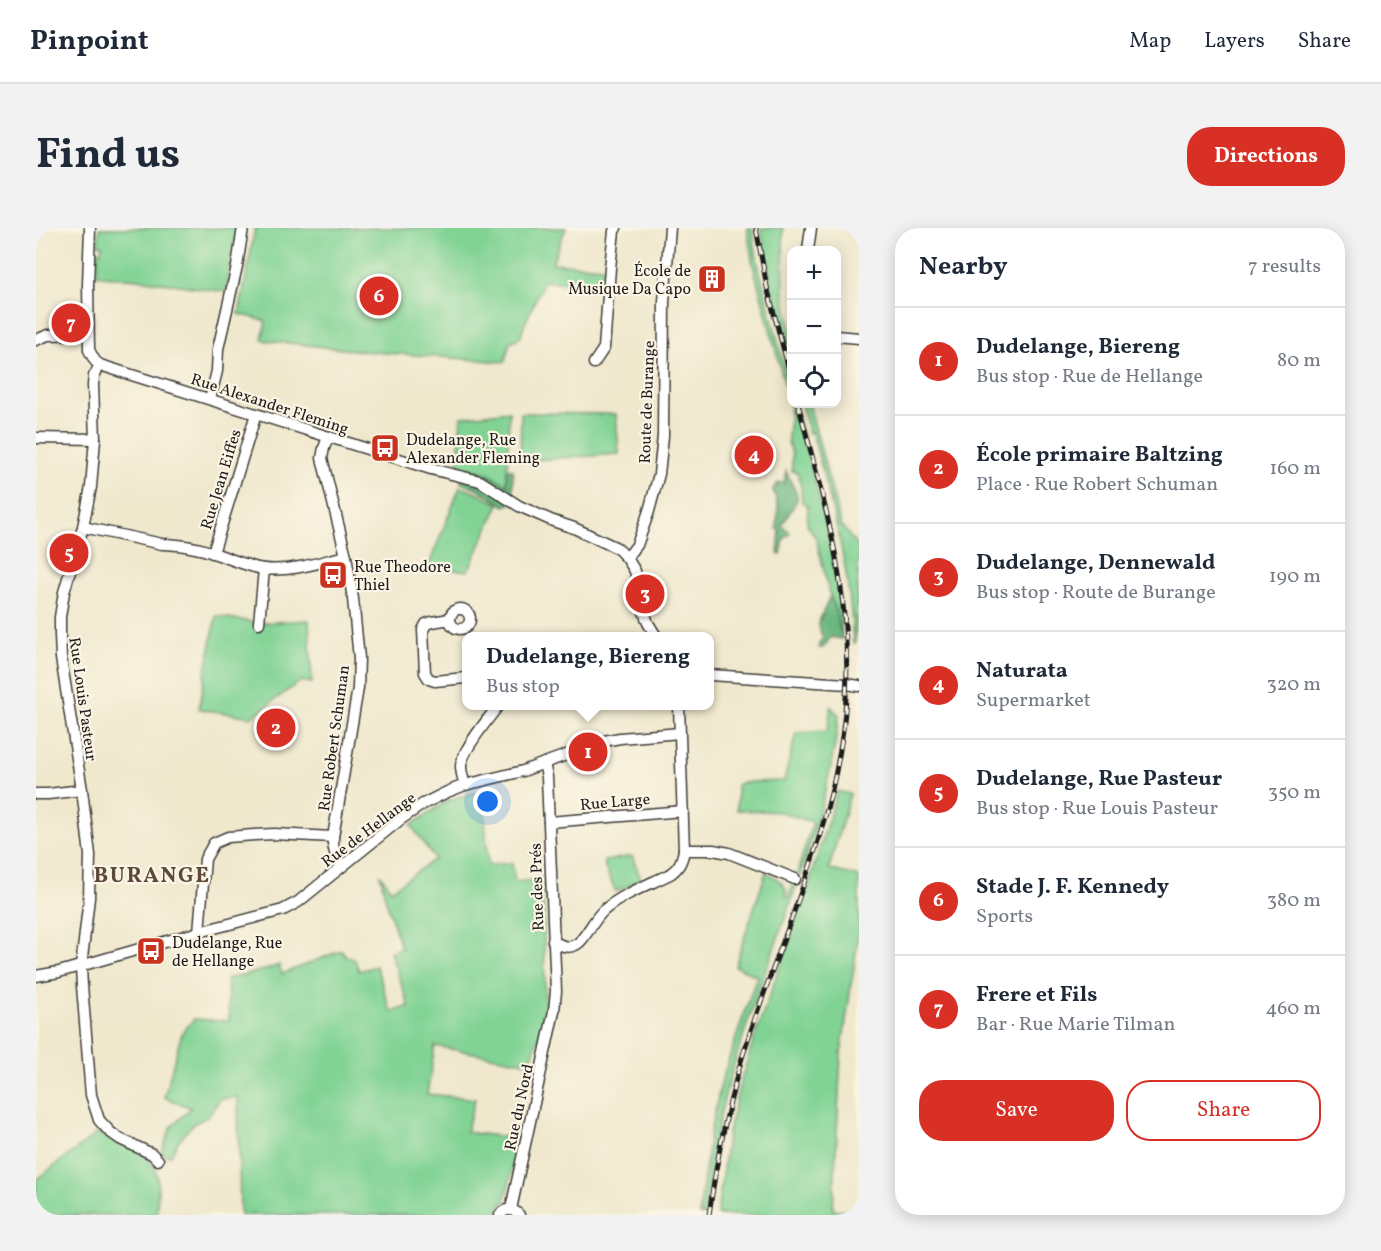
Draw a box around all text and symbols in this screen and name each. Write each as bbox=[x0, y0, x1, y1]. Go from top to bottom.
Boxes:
text: Pinpoint bbox=[30, 22, 148, 61]
text: Map bbox=[1129, 27, 1171, 56]
text: Layers bbox=[1204, 27, 1265, 56]
text: Share bbox=[1298, 27, 1351, 56]
text: Find us bbox=[36, 127, 180, 186]
button: Directions bbox=[1187, 127, 1345, 186]
map controls bbox=[787, 246, 841, 408]
button: + bbox=[787, 246, 841, 300]
text: Nearby bbox=[919, 249, 1008, 285]
text: 7 results bbox=[1248, 253, 1321, 281]
place label: École de Musique Da Capo bbox=[568, 261, 691, 301]
building icon: École de Musique Da Capo bbox=[696, 263, 728, 295]
pin: 6 bbox=[360, 274, 398, 318]
pin: 7 bbox=[51, 300, 90, 346]
button: − bbox=[787, 300, 841, 354]
text: Dudelange, Biereng bbox=[976, 332, 1180, 363]
street label: Route de Burange bbox=[635, 340, 661, 464]
text: 1 bbox=[934, 347, 943, 375]
text: 80 m bbox=[1277, 347, 1321, 375]
button: locate bbox=[787, 354, 841, 408]
text: Bus stop · Rue de Hellange bbox=[976, 363, 1203, 391]
street label: Rue Alexander Fleming bbox=[188, 369, 351, 441]
street label: Rue Jean Eiffes bbox=[196, 427, 248, 532]
place label: Dudelange, Rue Alexander Fleming bbox=[406, 430, 540, 470]
bus stop icon: Dudelange, Rue Alexander Fleming bbox=[369, 432, 401, 464]
pin: 4 bbox=[734, 432, 774, 478]
text: École primaire Baltzing bbox=[976, 440, 1223, 471]
text: 2 bbox=[933, 455, 944, 483]
text: 160 m bbox=[1269, 455, 1321, 483]
text: Place · Rue Robert Schuman bbox=[976, 471, 1218, 499]
pin: 5 bbox=[50, 530, 88, 576]
text: Dudelange, Dennewald bbox=[976, 548, 1215, 579]
place label: Rue Theodore Thiel bbox=[354, 557, 451, 597]
bus stop icon: Rue Theodore Thiel bbox=[317, 559, 349, 591]
text: 3 bbox=[933, 563, 944, 591]
text: 190 m bbox=[1269, 563, 1321, 591]
pin: 3 bbox=[626, 572, 664, 616]
text: Bus stop · Route de Burange bbox=[976, 579, 1216, 607]
popup bbox=[462, 632, 714, 710]
street label: Rue Louis Pasteur bbox=[62, 636, 102, 763]
text: Dudelange, Biereng bbox=[486, 642, 690, 673]
text: Naturata bbox=[976, 656, 1068, 687]
street label: Rue Robert Schuman bbox=[314, 664, 356, 813]
text: 4 bbox=[932, 671, 945, 699]
text: 320 m bbox=[1266, 671, 1321, 699]
text: Bus stop bbox=[486, 673, 560, 701]
text: Supermarket bbox=[976, 687, 1091, 715]
pin: 2 bbox=[256, 706, 296, 750]
pin: 1 bbox=[568, 730, 608, 774]
text: Dudelange, Rue Pasteur bbox=[976, 764, 1222, 795]
text: 5 bbox=[934, 779, 943, 807]
text: 350 m bbox=[1268, 779, 1321, 807]
your location bbox=[473, 787, 502, 816]
street label: Rue de Hellange bbox=[317, 788, 421, 873]
street label: Rue Large bbox=[579, 789, 651, 817]
text: Bus stop · Rue Louis Pasteur bbox=[976, 795, 1218, 823]
street label: Rue des Prés bbox=[525, 843, 551, 931]
district label: BURANGE bbox=[94, 861, 210, 892]
text: Stade J. F. Kennedy bbox=[976, 872, 1169, 903]
text: 6 bbox=[933, 887, 944, 915]
text: 380 m bbox=[1267, 887, 1321, 915]
text: Sports bbox=[976, 903, 1033, 931]
place label: Dudelange, Rue de Hellange bbox=[172, 933, 282, 973]
bus stop icon: Dudelange, Rue de Hellange bbox=[135, 935, 167, 967]
text: Frere et Fils bbox=[976, 980, 1097, 1011]
text: 7 bbox=[934, 995, 943, 1023]
text: 460 m bbox=[1265, 995, 1321, 1023]
text: Bar · Rue Marie Tilman bbox=[976, 1011, 1175, 1039]
street label: Rue du Nord bbox=[500, 1062, 540, 1153]
button: Save bbox=[919, 1080, 1114, 1141]
button: Share bbox=[1126, 1080, 1321, 1141]

